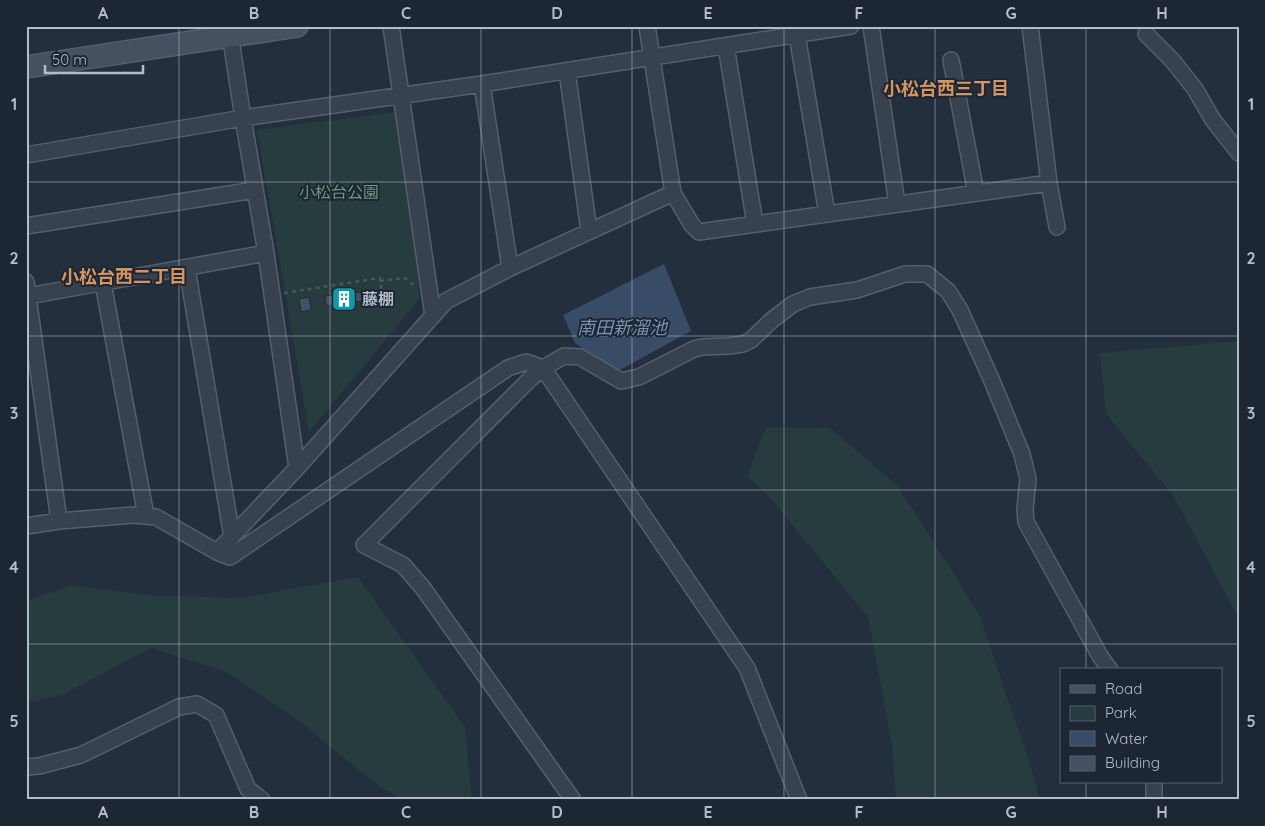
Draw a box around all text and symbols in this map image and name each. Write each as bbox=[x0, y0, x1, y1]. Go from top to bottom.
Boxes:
text: A bbox=[98, 3, 109, 23]
text: B bbox=[249, 3, 259, 23]
text: C bbox=[401, 3, 411, 23]
text: D bbox=[551, 3, 563, 23]
text: E bbox=[703, 3, 713, 23]
text: F bbox=[855, 3, 864, 23]
text: G bbox=[1005, 3, 1017, 23]
text: H bbox=[1156, 3, 1168, 23]
scale bar bbox=[45, 42, 142, 74]
text: 50 m bbox=[52, 50, 87, 69]
district label: 小松台西三丁目 bbox=[883, 77, 1009, 100]
text: 1 bbox=[11, 94, 17, 114]
text: 1 bbox=[1248, 94, 1254, 114]
park label: 小松台公園 bbox=[299, 182, 379, 202]
text: 2 bbox=[9, 248, 19, 268]
text: 2 bbox=[1246, 248, 1256, 268]
district label: 小松台西二丁目 bbox=[61, 265, 187, 288]
building icon: 藤棚 bbox=[331, 286, 357, 312]
place label: 藤棚 bbox=[362, 289, 394, 309]
water label: 南田新溜池 bbox=[577, 316, 669, 339]
text: 3 bbox=[10, 403, 18, 423]
text: 3 bbox=[1247, 403, 1255, 423]
text: 4 bbox=[9, 557, 19, 577]
text: 4 bbox=[1246, 557, 1256, 577]
legend bbox=[1060, 668, 1222, 784]
text: Road bbox=[1105, 679, 1142, 698]
text: Park bbox=[1105, 703, 1137, 722]
text: 5 bbox=[9, 711, 19, 731]
text: 5 bbox=[1246, 711, 1256, 731]
text: Water bbox=[1105, 729, 1148, 748]
text: Building bbox=[1105, 753, 1160, 772]
text: A bbox=[98, 802, 109, 822]
text: B bbox=[249, 802, 259, 822]
text: C bbox=[401, 802, 411, 822]
text: D bbox=[551, 802, 563, 822]
text: E bbox=[703, 802, 713, 822]
text: F bbox=[855, 802, 864, 822]
text: G bbox=[1005, 802, 1017, 822]
text: H bbox=[1156, 802, 1168, 822]

